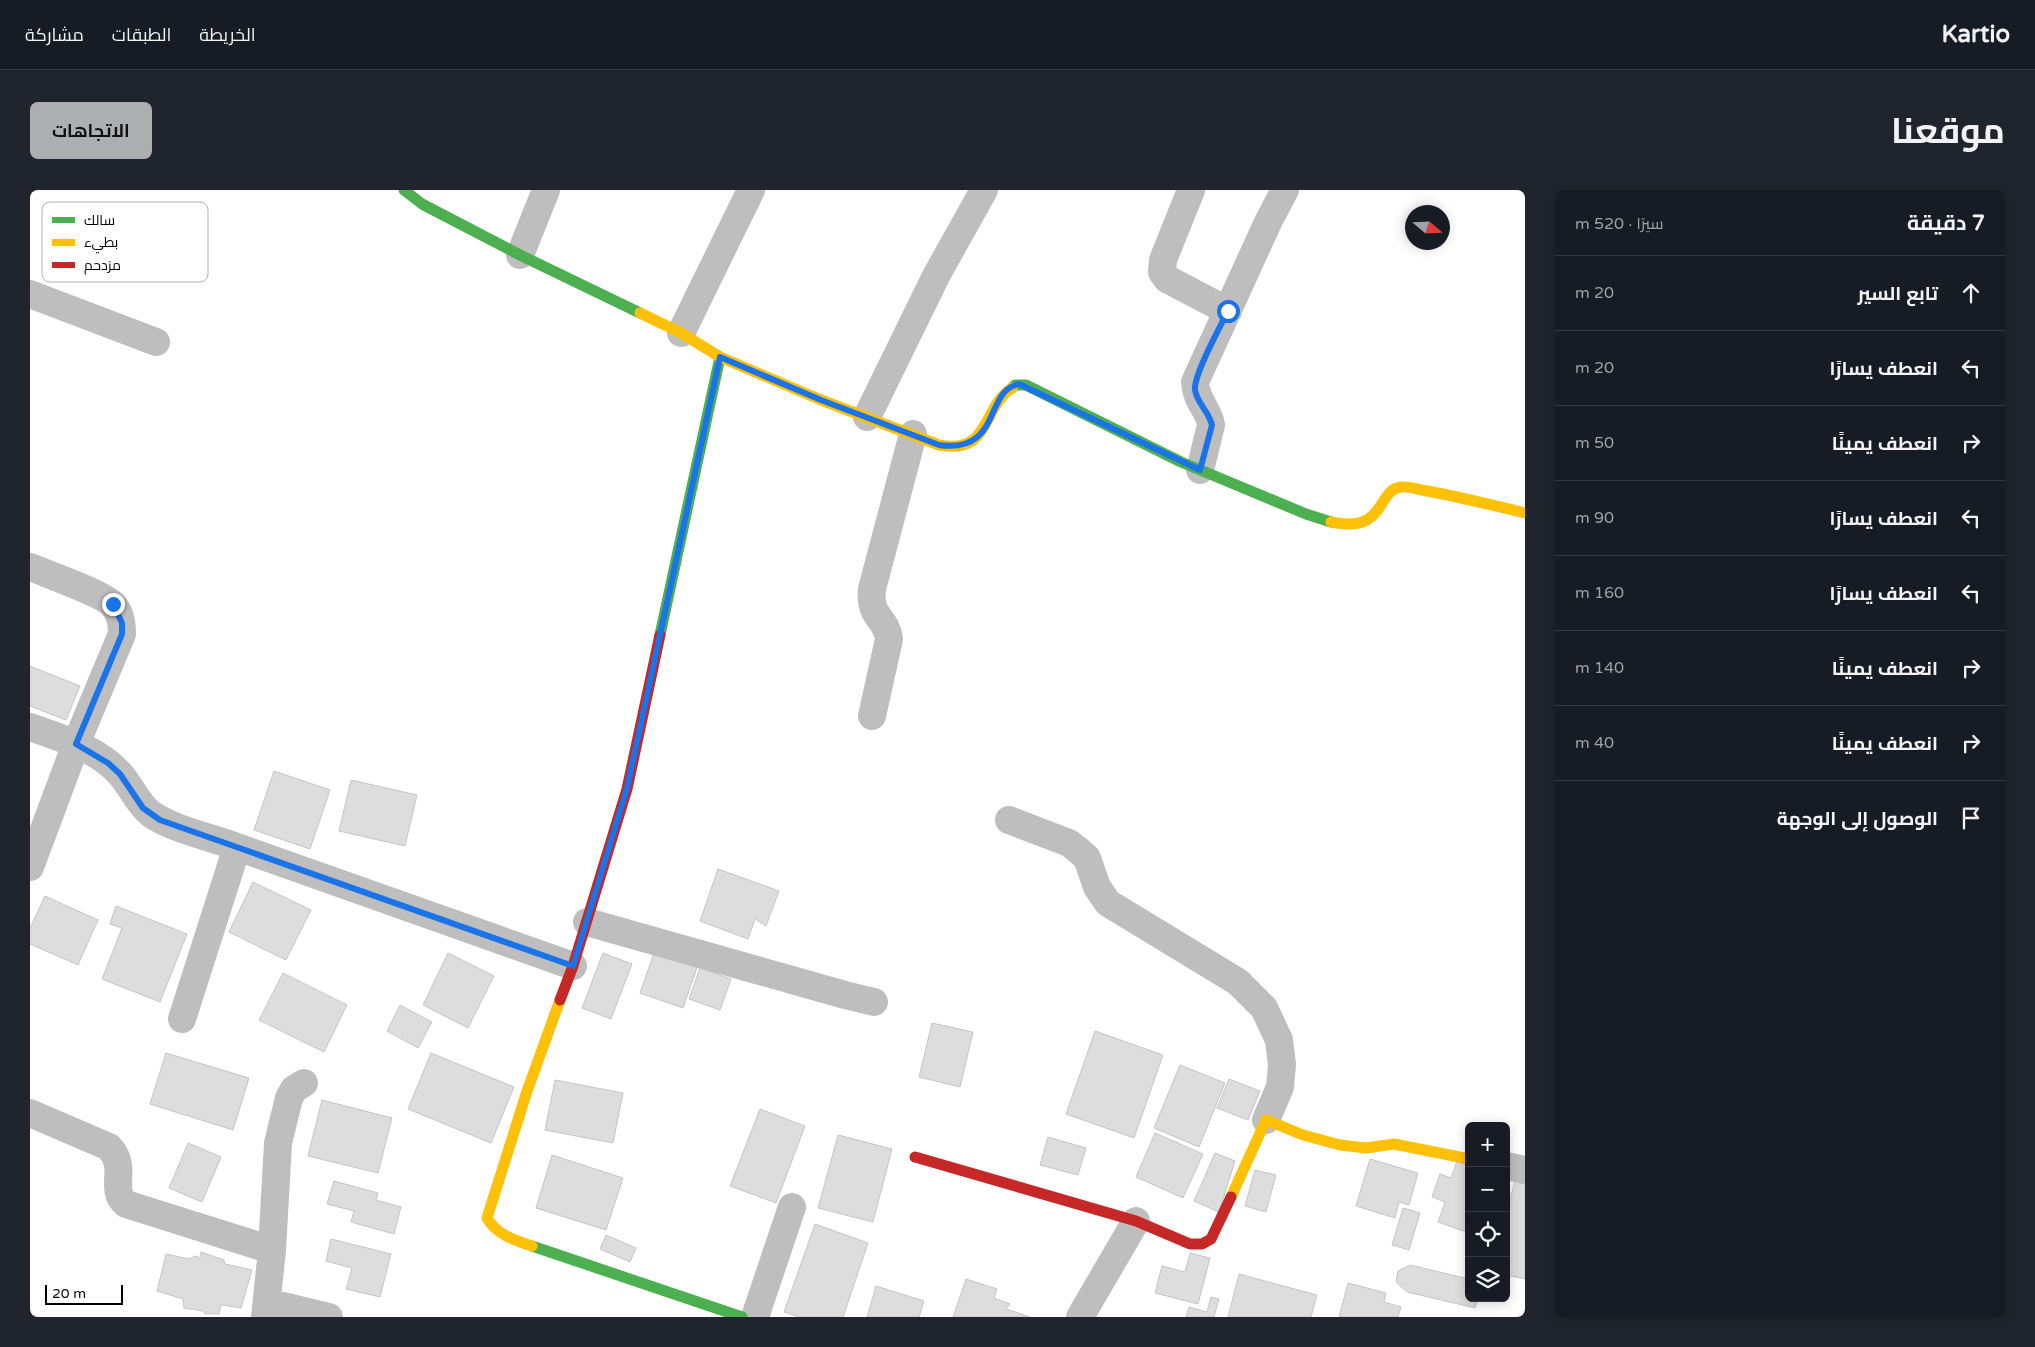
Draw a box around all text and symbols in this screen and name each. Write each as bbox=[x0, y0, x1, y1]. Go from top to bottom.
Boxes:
text: Kartio bbox=[1942, 20, 2010, 49]
text: مشاركة bbox=[25, 24, 84, 46]
text: الطبقات bbox=[112, 24, 171, 46]
text: الخريطة bbox=[199, 24, 256, 46]
button: الاتجاهات bbox=[30, 102, 152, 159]
text: موقعنا bbox=[1891, 111, 2005, 153]
legend bbox=[42, 202, 208, 282]
north arrow bbox=[1405, 205, 1450, 250]
text: 7 دقيقة bbox=[1907, 211, 1985, 236]
text: سالك bbox=[84, 212, 115, 229]
text: سيرًا · 520 m bbox=[1575, 214, 1664, 234]
text: بطيء bbox=[84, 234, 118, 254]
text: مزدحم bbox=[84, 257, 121, 275]
icon: ahead bbox=[1957, 279, 1985, 307]
text: 20 m bbox=[1575, 283, 1614, 303]
text: تابع السير bbox=[1858, 283, 1938, 305]
route start bbox=[1217, 300, 1240, 323]
icon: left bbox=[1957, 354, 1985, 382]
text: 20 m bbox=[1575, 358, 1614, 378]
text: انعطف يسارًا bbox=[1829, 358, 1938, 380]
icon: right bbox=[1957, 429, 1985, 457]
text: 50 m bbox=[1575, 433, 1614, 453]
text: انعطف يمينًا bbox=[1832, 433, 1938, 455]
icon: left bbox=[1957, 504, 1985, 532]
text: 90 m bbox=[1575, 508, 1614, 528]
text: انعطف يسارًا bbox=[1829, 508, 1938, 530]
icon: left bbox=[1957, 579, 1985, 607]
text: 160 m bbox=[1575, 583, 1624, 603]
text: انعطف يسارًا bbox=[1829, 583, 1938, 605]
route end bbox=[102, 593, 125, 616]
icon: right bbox=[1957, 654, 1985, 682]
text: 140 m bbox=[1575, 658, 1624, 678]
text: انعطف يمينًا bbox=[1832, 658, 1938, 680]
icon: right bbox=[1957, 729, 1985, 757]
text: 40 m bbox=[1575, 733, 1614, 753]
text: انعطف يمينًا bbox=[1832, 733, 1938, 755]
icon: arrive bbox=[1957, 804, 1985, 832]
text: الوصول إلى الوجهة bbox=[1777, 808, 1938, 830]
map controls bbox=[1465, 1122, 1510, 1302]
button: + bbox=[1465, 1122, 1510, 1167]
button: − bbox=[1465, 1167, 1510, 1212]
button: locate bbox=[1465, 1212, 1510, 1257]
button: layers bbox=[1465, 1257, 1510, 1302]
scale bar bbox=[45, 1282, 122, 1305]
text: 20 m bbox=[52, 1285, 86, 1302]

